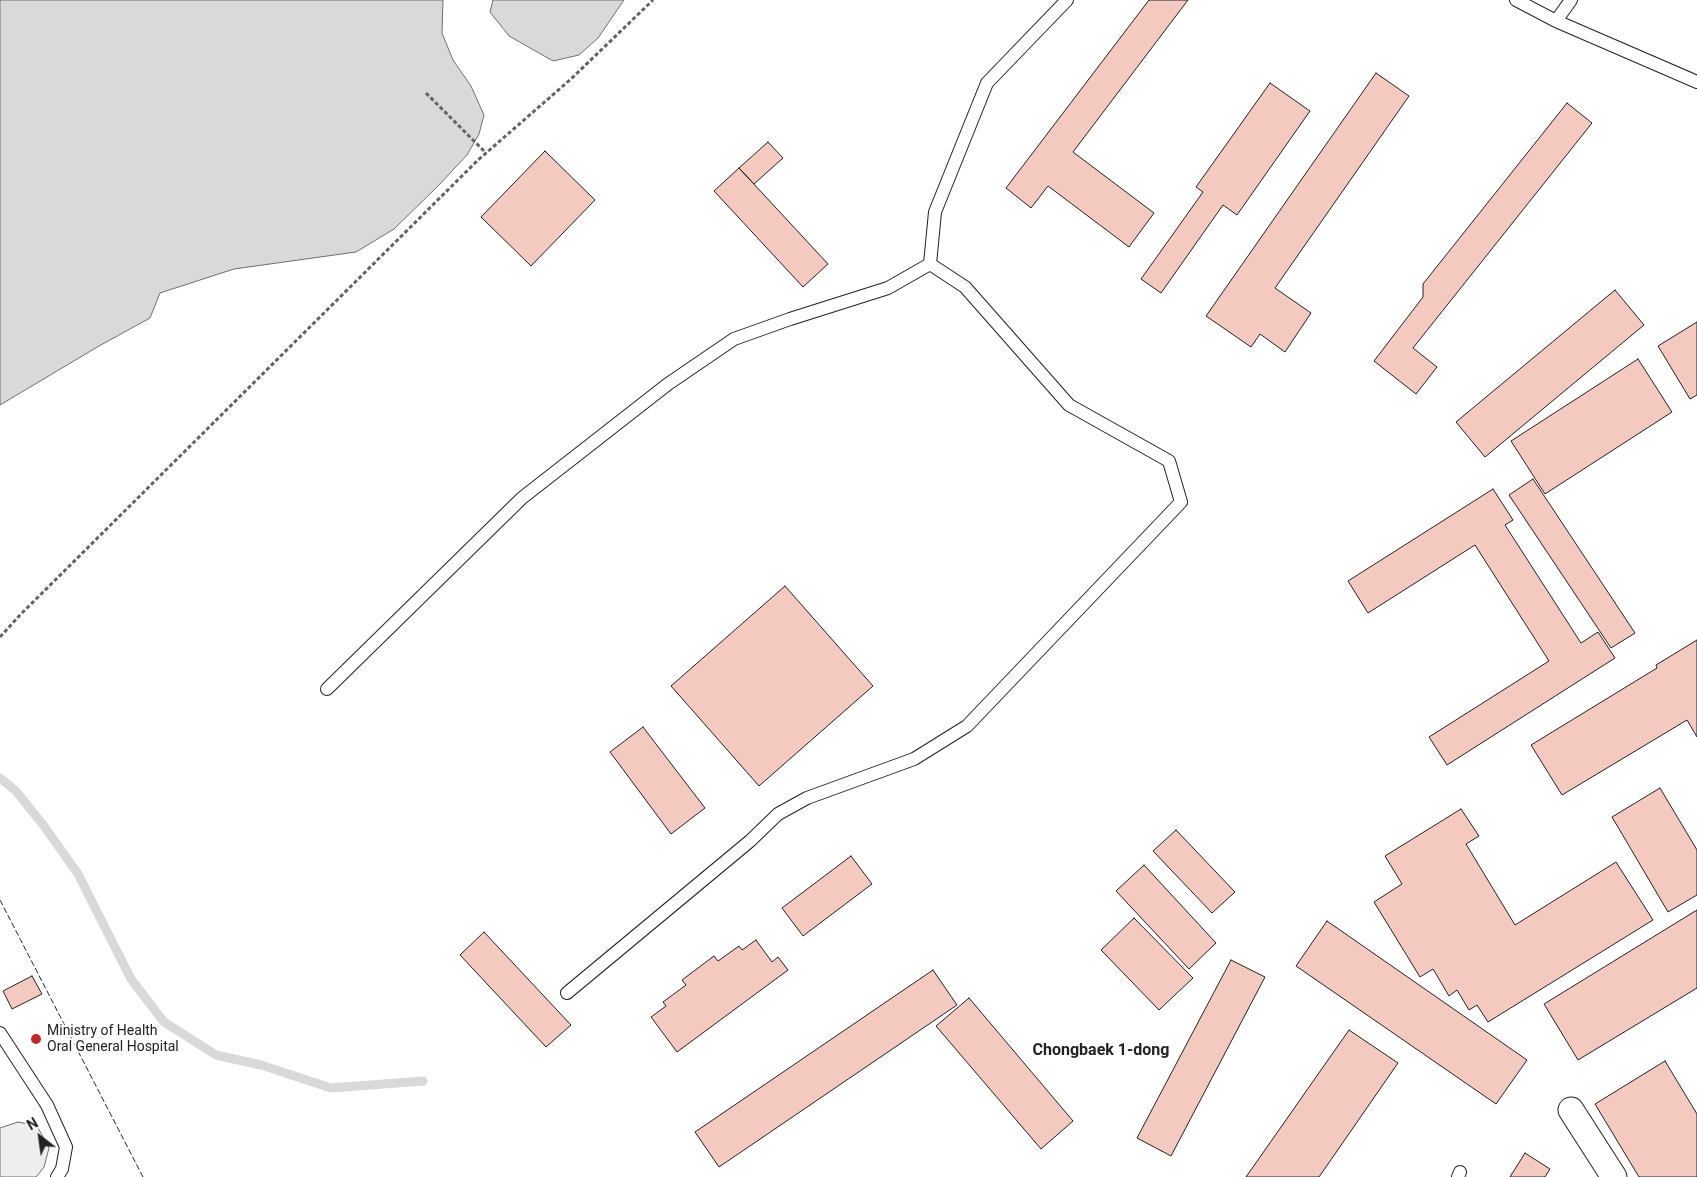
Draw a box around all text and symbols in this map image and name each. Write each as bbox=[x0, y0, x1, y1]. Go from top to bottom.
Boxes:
place label: Ministry of Health Oral General Hospital bbox=[47, 1023, 179, 1056]
marker: Ministry of Health Oral General Hospital bbox=[29, 1032, 43, 1046]
district label: Chongbaek 1-dong bbox=[1033, 1041, 1169, 1061]
north arrow bbox=[15, 1112, 65, 1162]
text: N bbox=[24, 1115, 41, 1133]

